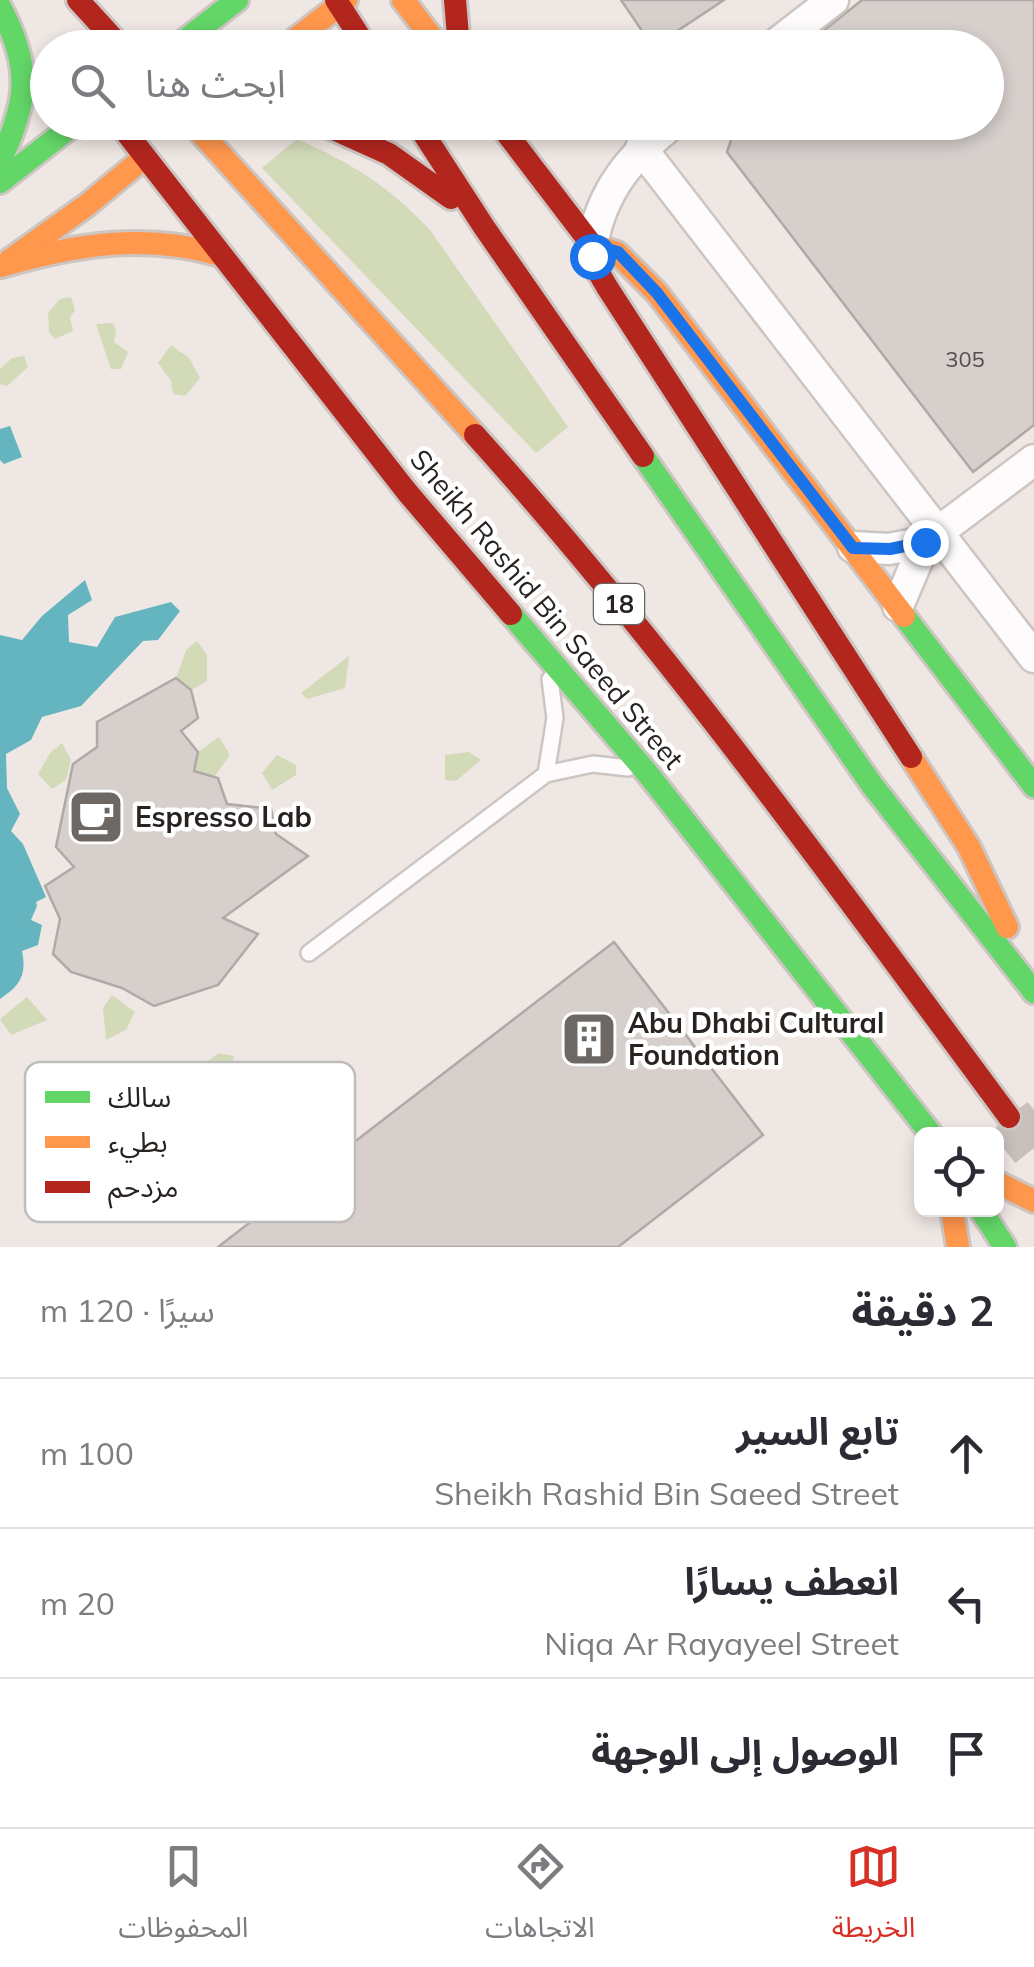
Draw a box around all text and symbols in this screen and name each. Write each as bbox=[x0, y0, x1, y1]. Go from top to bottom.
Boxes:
search box bbox=[30, 30, 1004, 140]
icon: search bbox=[65, 58, 120, 113]
text: ابحث هنا bbox=[145, 59, 286, 107]
route start bbox=[570, 234, 616, 280]
house number: 305 bbox=[945, 345, 985, 373]
street label: Sheikh Rashid Bin Saeed Street bbox=[403, 442, 692, 776]
route end bbox=[903, 520, 949, 566]
road number: 18 bbox=[594, 584, 644, 624]
cafe icon: Espresso Lab bbox=[66, 787, 126, 847]
place label: Espresso Lab bbox=[135, 799, 312, 834]
place label: Abu Dhabi Cultural Foundation bbox=[628, 1005, 884, 1072]
building icon: Abu Dhabi Cultural Foundation bbox=[559, 1009, 619, 1069]
legend bbox=[25, 1062, 355, 1222]
text: سالك bbox=[108, 1079, 171, 1114]
text: بطيء bbox=[108, 1124, 168, 1163]
map controls bbox=[914, 1127, 1004, 1217]
button: locate bbox=[914, 1127, 1004, 1217]
text: مزدحم bbox=[108, 1169, 179, 1209]
text: 2 دقيقة bbox=[852, 1284, 994, 1337]
text: سيرًا · 120 m bbox=[40, 1290, 215, 1330]
text: تابع السير bbox=[736, 1407, 899, 1455]
icon: ahead bbox=[939, 1426, 994, 1481]
text: 100 m bbox=[40, 1433, 134, 1473]
text: Sheikh Rashid Bin Saeed Street bbox=[434, 1473, 899, 1513]
text: انعطف يسارًا bbox=[684, 1557, 899, 1605]
icon: left bbox=[939, 1576, 994, 1631]
text: 20 m bbox=[40, 1583, 115, 1623]
text: Niqa Ar Rayayeel Street bbox=[544, 1623, 899, 1663]
icon: arrive bbox=[939, 1726, 994, 1781]
text: الوصول إلى الوجهة bbox=[591, 1727, 899, 1775]
tab: المحفوظات bbox=[118, 1839, 248, 1958]
tab: الاتجاهات bbox=[485, 1839, 595, 1958]
tab: الخريطة bbox=[832, 1839, 916, 1958]

